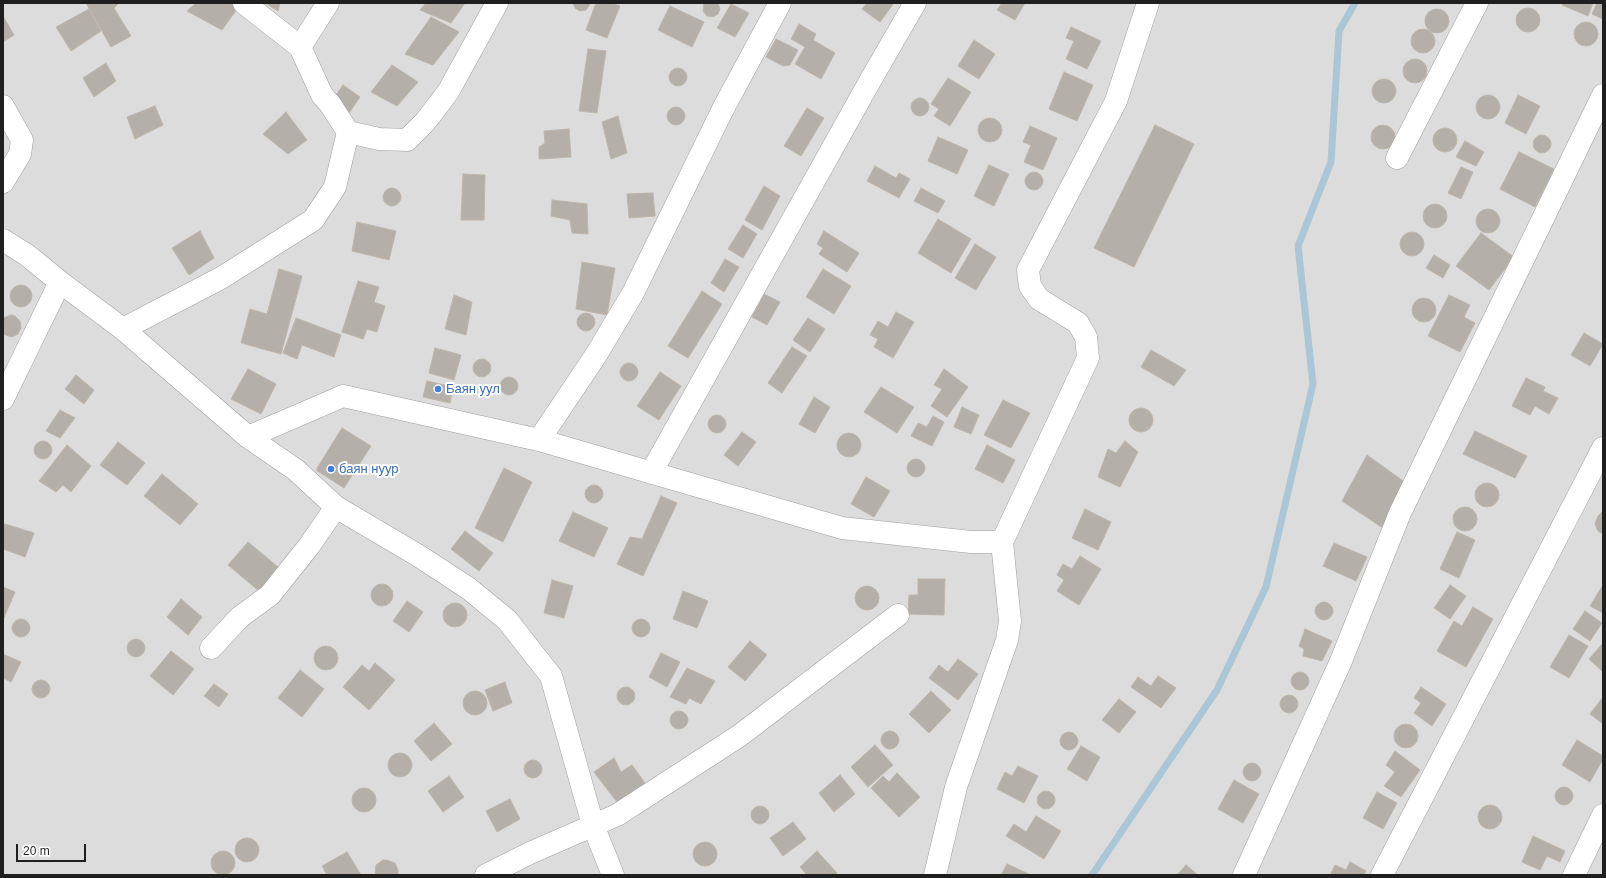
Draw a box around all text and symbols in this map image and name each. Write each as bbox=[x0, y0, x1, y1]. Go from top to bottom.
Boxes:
place label: Баян уул bbox=[446, 381, 500, 397]
marker: Баян уул bbox=[433, 384, 443, 394]
place label: баян нуур bbox=[339, 461, 398, 477]
marker: баян нуур bbox=[326, 464, 336, 474]
scale bar bbox=[18, 836, 88, 862]
text: 20 m bbox=[23, 844, 50, 858]

